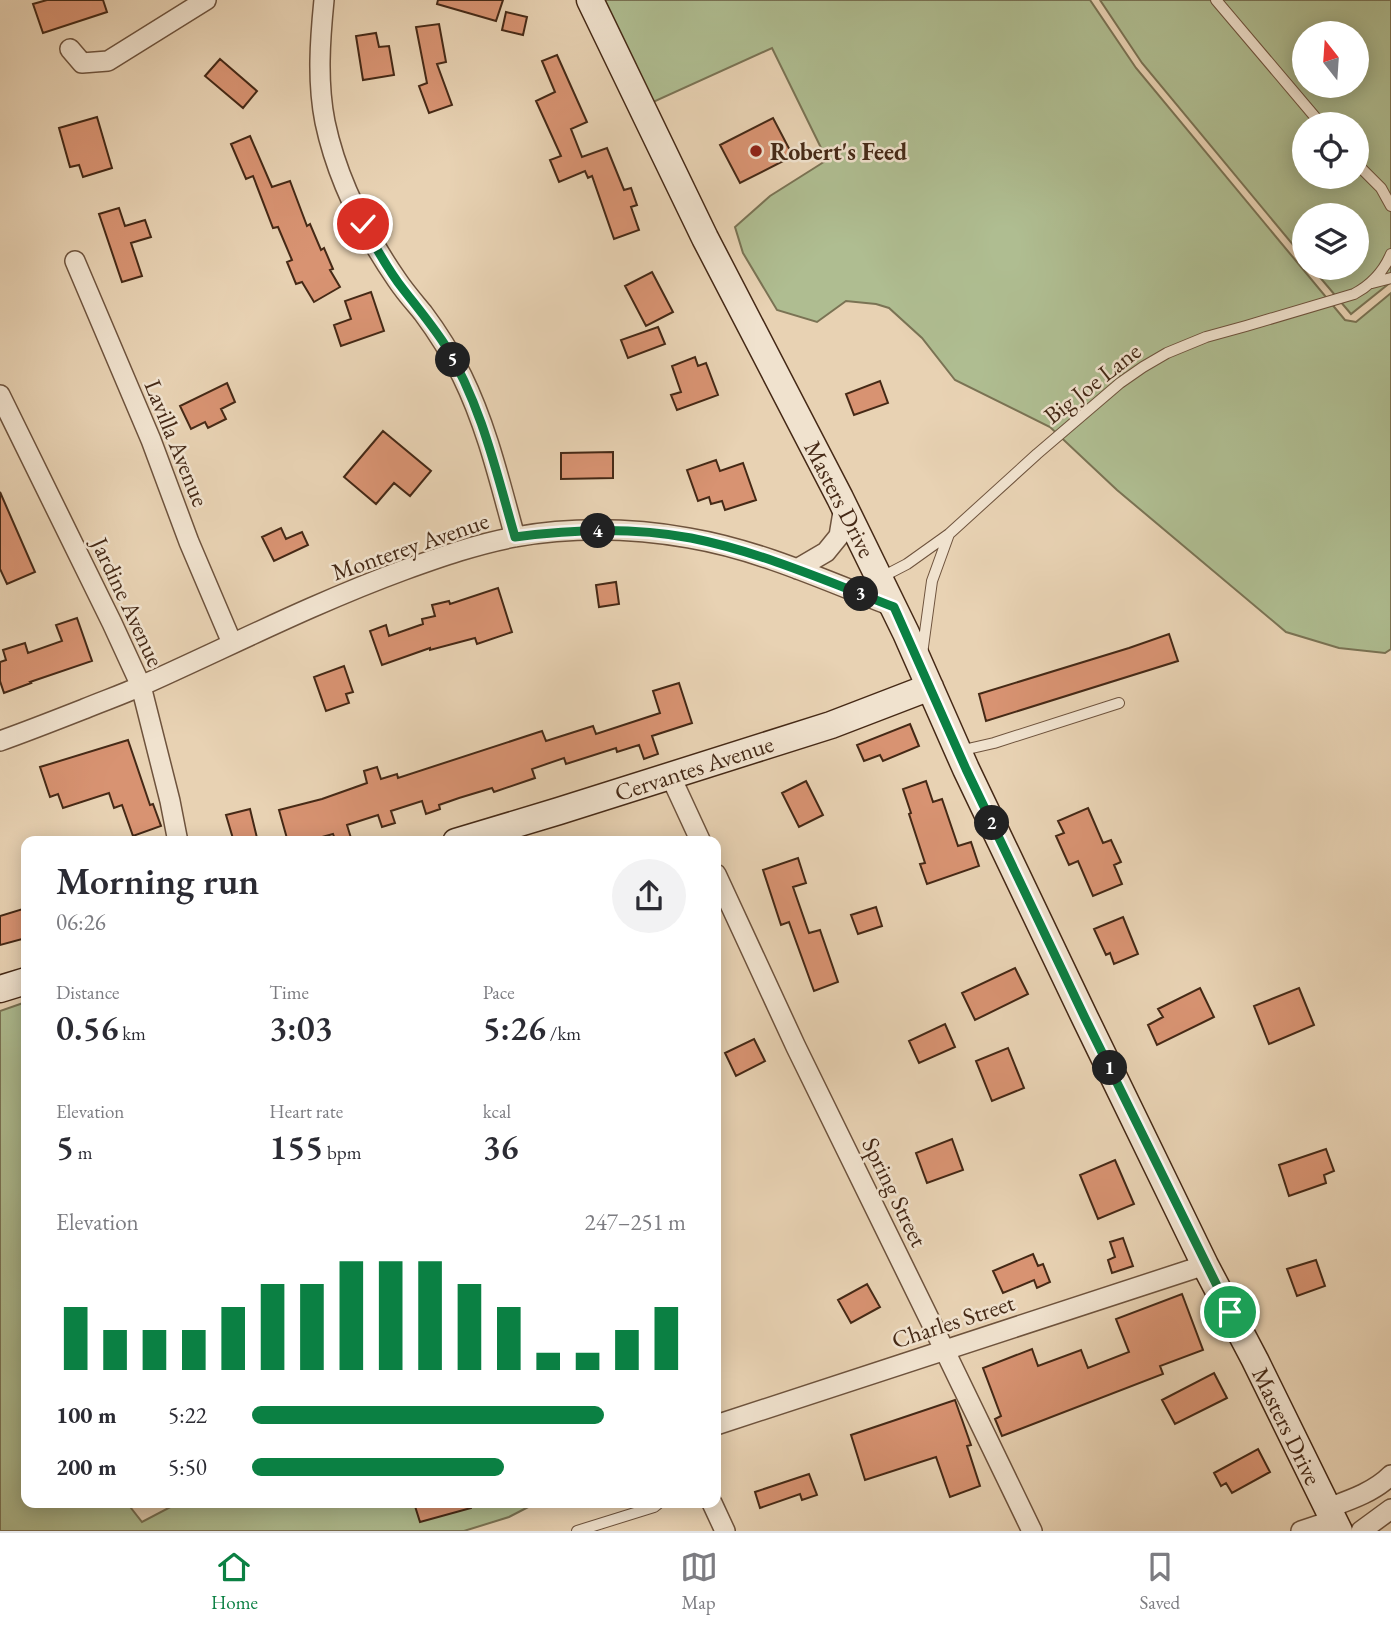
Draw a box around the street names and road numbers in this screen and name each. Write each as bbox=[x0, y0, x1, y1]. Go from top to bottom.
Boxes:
street label: Big Joe Lane bbox=[1037, 335, 1147, 431]
street label: Lavilla Avenue bbox=[137, 375, 217, 511]
street label: Masters Drive bbox=[797, 435, 883, 563]
street label: Monterey Avenue bbox=[327, 505, 493, 587]
street label: Jardine Avenue bbox=[84, 530, 172, 672]
street label: Cervantes Avenue bbox=[611, 728, 777, 808]
street label: Spring Street bbox=[855, 1132, 935, 1252]
street label: Charles Street bbox=[888, 1286, 1019, 1355]
street label: Masters Drive bbox=[1245, 1362, 1329, 1490]

